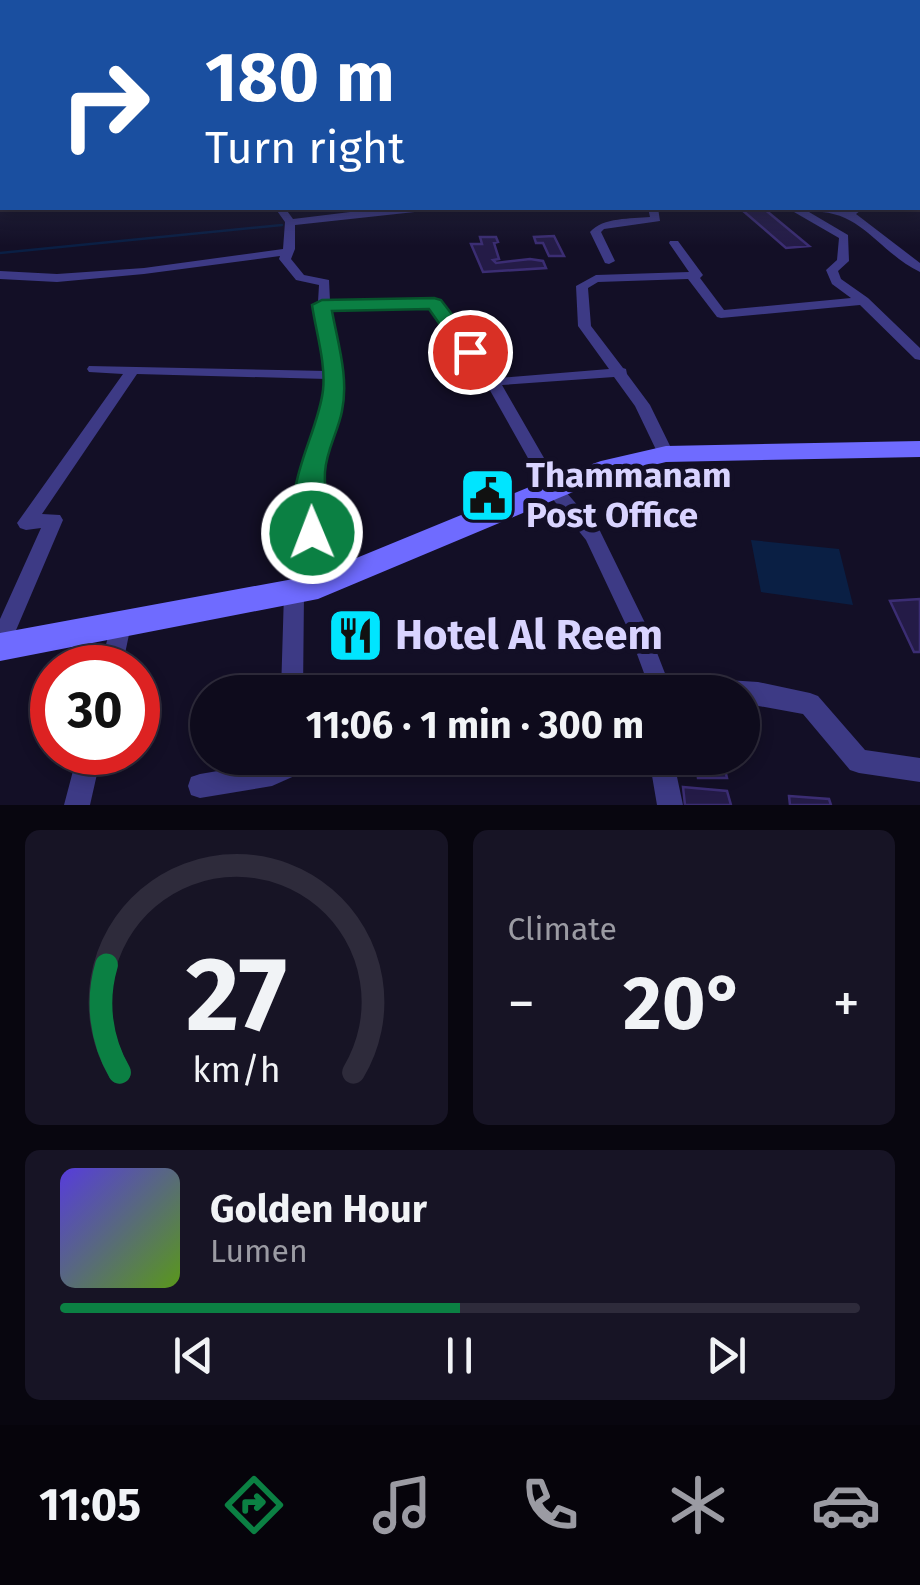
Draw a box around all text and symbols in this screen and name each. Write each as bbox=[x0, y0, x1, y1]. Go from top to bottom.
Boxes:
text: 180 m bbox=[205, 36, 395, 120]
icon: right bbox=[40, 40, 170, 170]
text: Turn right bbox=[205, 121, 404, 175]
pin bbox=[428, 310, 513, 395]
icon: arrive bbox=[443, 325, 498, 380]
place label: Thammanam Post Office bbox=[526, 454, 732, 536]
public building icon: Thammanam Post Office bbox=[457, 465, 517, 525]
position arrow bbox=[260, 481, 364, 585]
restaurant icon: Hotel Al Reem bbox=[326, 605, 386, 665]
place label: Hotel Al Reem bbox=[395, 610, 663, 660]
speed limit sign: 30 bbox=[30, 645, 160, 775]
text: 11:06 · 1 min · 300 m bbox=[306, 702, 644, 748]
text: Climate bbox=[508, 910, 617, 948]
text: 27 bbox=[186, 933, 287, 1058]
text: 20° bbox=[623, 959, 745, 1049]
text: − bbox=[508, 971, 535, 1037]
text: + bbox=[833, 971, 860, 1037]
text: km/h bbox=[192, 1049, 280, 1091]
text: Golden Hour bbox=[210, 1186, 427, 1232]
text: Lumen bbox=[210, 1232, 308, 1270]
icon: previous bbox=[166, 1328, 221, 1383]
icon: pause bbox=[432, 1328, 487, 1383]
icon: next bbox=[699, 1328, 754, 1383]
icon: directions bbox=[219, 1470, 289, 1540]
icon: music bbox=[367, 1470, 437, 1540]
icon: phone bbox=[515, 1470, 585, 1540]
icon: climate bbox=[663, 1470, 733, 1540]
icon: car bbox=[811, 1470, 881, 1540]
text: 11:05 bbox=[39, 1478, 141, 1532]

